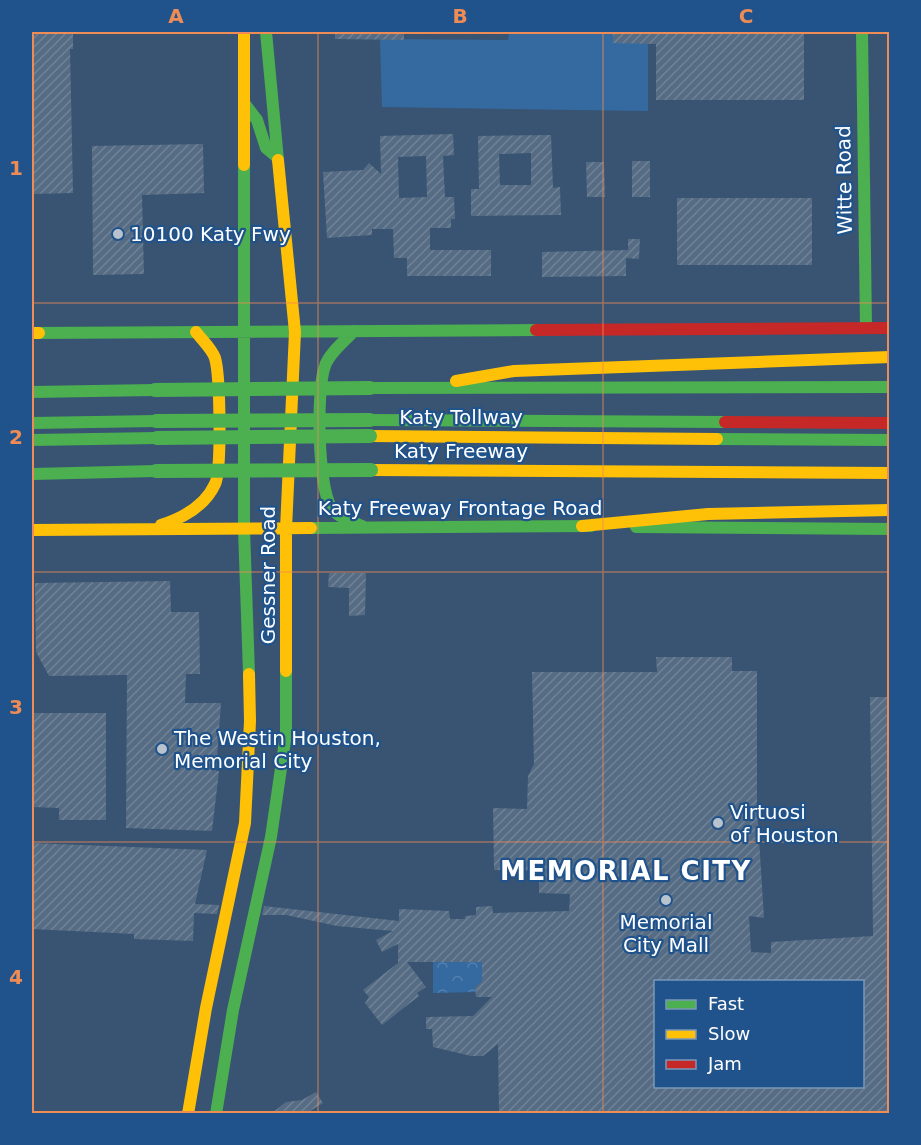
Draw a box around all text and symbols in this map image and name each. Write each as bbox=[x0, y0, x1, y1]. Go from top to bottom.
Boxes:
text: A bbox=[168, 4, 184, 28]
text: B bbox=[452, 4, 468, 28]
text: C bbox=[739, 4, 753, 28]
street label: Witte Road bbox=[831, 125, 857, 235]
text: 1 bbox=[9, 156, 23, 180]
place label: 10100 Katy Fwy bbox=[130, 222, 291, 246]
marker: 10100 Katy Fwy bbox=[111, 227, 125, 241]
street label: Katy Tollway bbox=[399, 405, 523, 429]
text: 2 bbox=[9, 425, 23, 449]
street label: Katy Freeway bbox=[394, 439, 528, 463]
street label: Katy Freeway Frontage Road bbox=[318, 496, 602, 520]
street label: Gessner Road bbox=[256, 506, 280, 644]
text: 3 bbox=[9, 695, 23, 719]
place label: The Westin Houston, Memorial City bbox=[173, 726, 381, 773]
marker: The Westin Houston, Memorial City bbox=[155, 742, 169, 756]
place label: Virtuosi of Houston bbox=[730, 800, 839, 847]
marker: Virtuosi of Houston bbox=[711, 816, 725, 830]
district label: MEMORIAL CITY bbox=[500, 856, 752, 886]
marker: Memorial City Mall bbox=[659, 893, 673, 907]
place label: Memorial City Mall bbox=[620, 910, 712, 957]
text: 4 bbox=[9, 965, 23, 989]
legend bbox=[654, 980, 864, 1088]
text: Fast bbox=[708, 993, 744, 1014]
text: Slow bbox=[708, 1023, 750, 1044]
text: Jam bbox=[707, 1053, 742, 1074]

